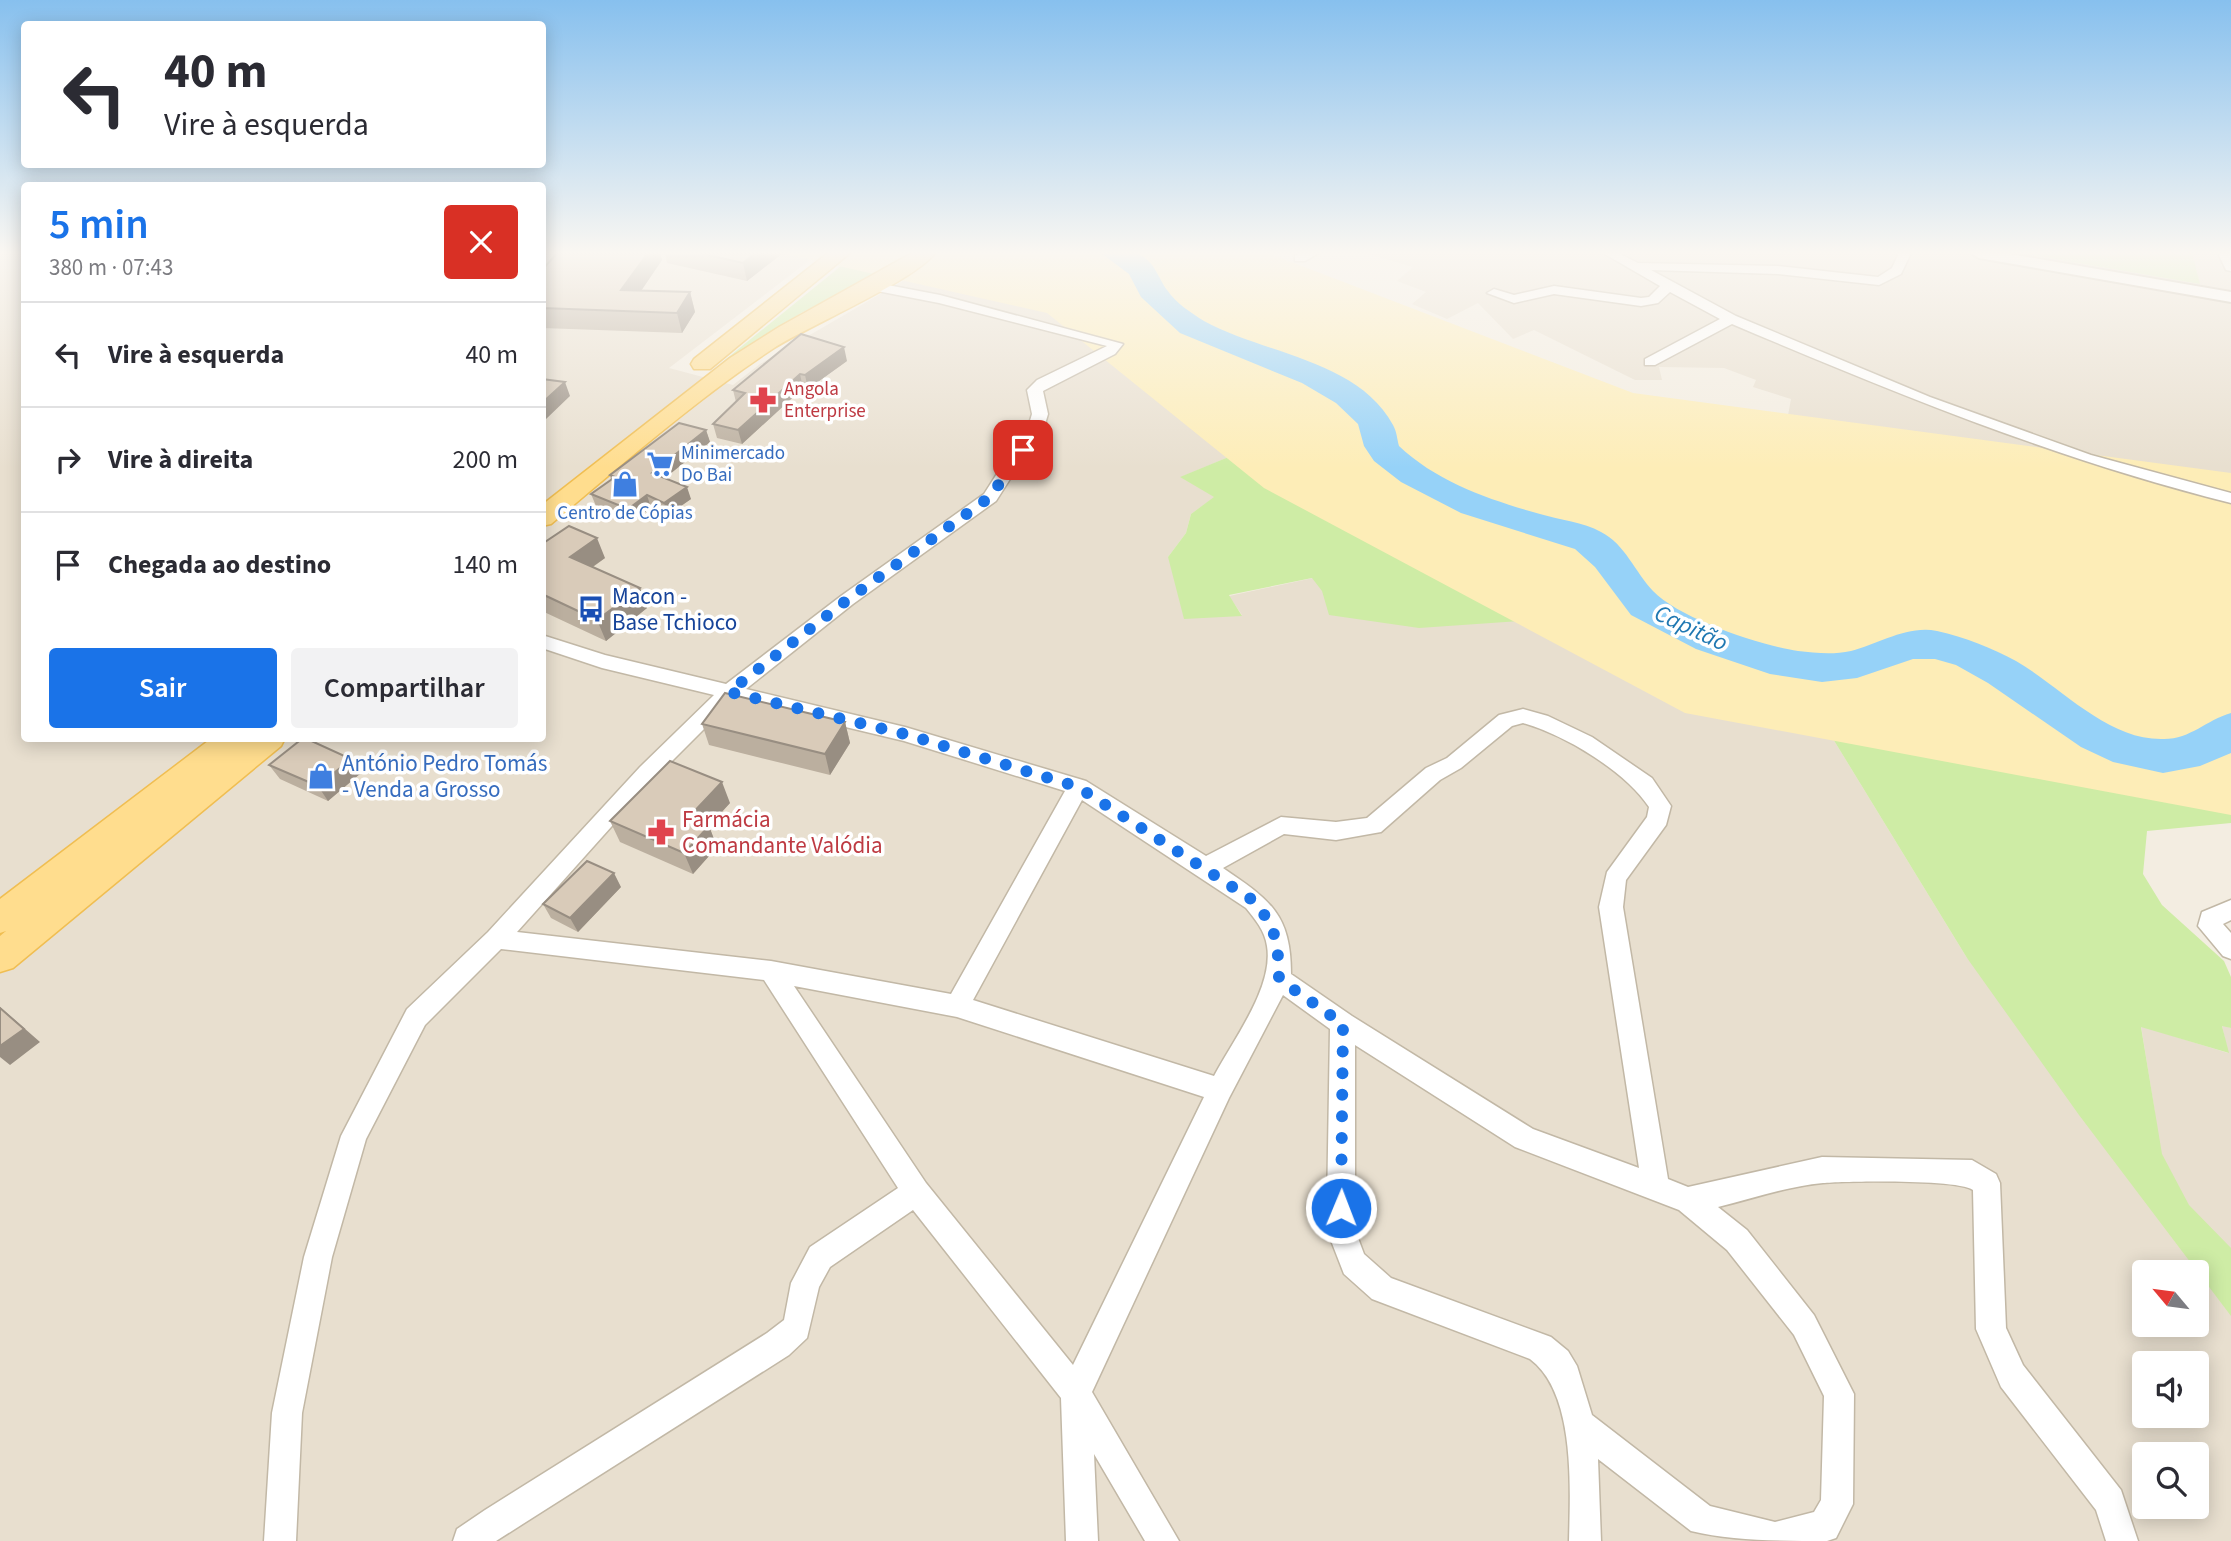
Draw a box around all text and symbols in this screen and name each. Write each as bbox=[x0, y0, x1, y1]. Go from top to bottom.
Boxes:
text: 40 m bbox=[164, 37, 268, 107]
icon: left bbox=[49, 49, 140, 140]
text: Vire à esquerda bbox=[164, 102, 369, 148]
text: 5 min bbox=[49, 195, 149, 255]
button: close bbox=[444, 205, 518, 279]
text: 380 m · 07:43 bbox=[49, 251, 173, 284]
icon: left bbox=[49, 336, 87, 374]
text: Vire à esquerda bbox=[108, 336, 284, 373]
text: 40 m bbox=[465, 336, 518, 373]
place label: Angola Enterprise bbox=[784, 376, 866, 425]
pharmacy icon: Angola Enterprise bbox=[748, 385, 778, 415]
pin bbox=[993, 420, 1053, 480]
icon: arrive bbox=[1004, 431, 1042, 469]
place label: Minimercado Do Bai bbox=[681, 440, 785, 489]
icon: right bbox=[49, 441, 87, 479]
text: Vire à direita bbox=[108, 441, 253, 478]
text: 200 m bbox=[452, 441, 518, 478]
supermarket icon: Minimercado Do Bai bbox=[645, 449, 675, 479]
shop icon: Centro de Cópias bbox=[610, 469, 640, 499]
place label: Centro de Cópias bbox=[557, 500, 693, 527]
icon: arrive bbox=[49, 546, 87, 584]
text: Chegada ao destino bbox=[108, 546, 331, 583]
text: 140 m bbox=[452, 546, 518, 583]
place label: Macon - Base Tchioco bbox=[612, 580, 737, 639]
bus stop icon: Macon - Base Tchioco bbox=[576, 594, 606, 624]
water label: Capitão bbox=[1649, 596, 1733, 660]
button: Sair bbox=[49, 648, 277, 728]
button: Compartilhar bbox=[291, 648, 518, 728]
place label: António Pedro Tomás - Venda a Grosso bbox=[342, 747, 547, 806]
shop icon: António Pedro Tomás - Venda a Grosso bbox=[306, 761, 336, 791]
place label: Farmácia Comandante Valódia bbox=[682, 803, 883, 862]
pharmacy icon: Farmácia Comandante Valódia bbox=[646, 817, 676, 847]
position arrow bbox=[1304, 1171, 1378, 1245]
north arrow bbox=[2132, 1260, 2208, 1337]
map controls bbox=[2132, 1260, 2209, 1519]
button: sound bbox=[2132, 1351, 2209, 1428]
button: search bbox=[2132, 1442, 2209, 1519]

